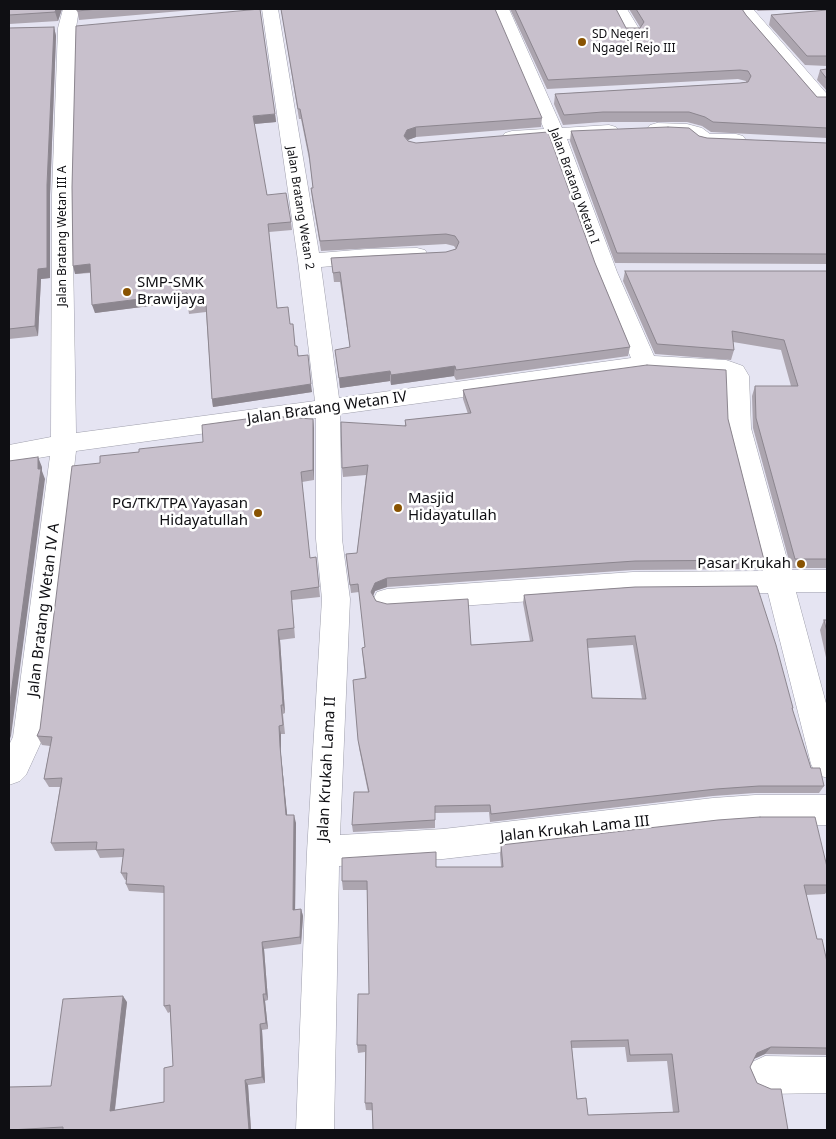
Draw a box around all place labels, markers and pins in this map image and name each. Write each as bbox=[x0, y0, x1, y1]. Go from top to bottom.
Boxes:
place label: SD Negeri Ngagel Rejo III bbox=[592, 28, 676, 56]
marker: SD Negeri Ngagel Rejo III bbox=[576, 36, 588, 48]
place label: SMP-SMK Brawijaya bbox=[137, 274, 205, 309]
marker: SMP-SMK Brawijaya bbox=[121, 286, 133, 298]
place label: Masjid Hidayatullah bbox=[408, 490, 497, 525]
place label: PG/TK/TPA Yayasan Hidayatullah bbox=[112, 495, 248, 530]
marker: Masjid Hidayatullah bbox=[392, 502, 404, 514]
marker: PG/TK/TPA Yayasan Hidayatullah bbox=[252, 507, 264, 519]
place label: Pasar Krukah bbox=[697, 555, 791, 573]
marker: Pasar Krukah bbox=[795, 558, 807, 570]

